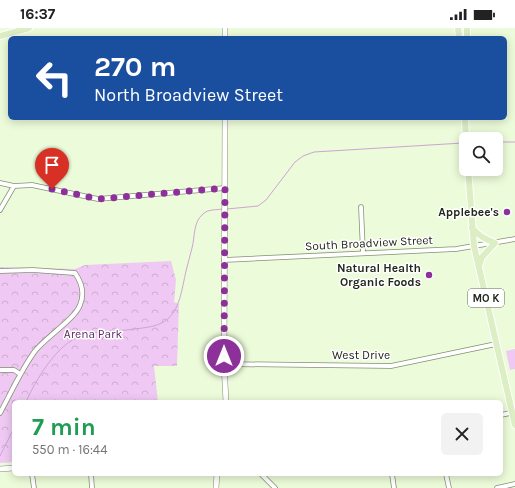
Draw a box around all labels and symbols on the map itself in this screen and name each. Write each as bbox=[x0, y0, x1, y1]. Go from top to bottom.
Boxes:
pin bbox=[35, 148, 69, 189]
place label: Applebee's bbox=[438, 205, 499, 219]
marker: Applebee's bbox=[502, 207, 512, 217]
street label: South Broadview Street bbox=[305, 233, 434, 253]
place label: Natural Health Organic Foods bbox=[337, 261, 421, 289]
marker: Natural Health Organic Foods bbox=[424, 270, 434, 280]
road number: MO K bbox=[468, 289, 504, 307]
park label: Arena Park bbox=[64, 327, 122, 341]
position arrow bbox=[203, 335, 245, 377]
street label: West Drive bbox=[332, 348, 390, 362]

